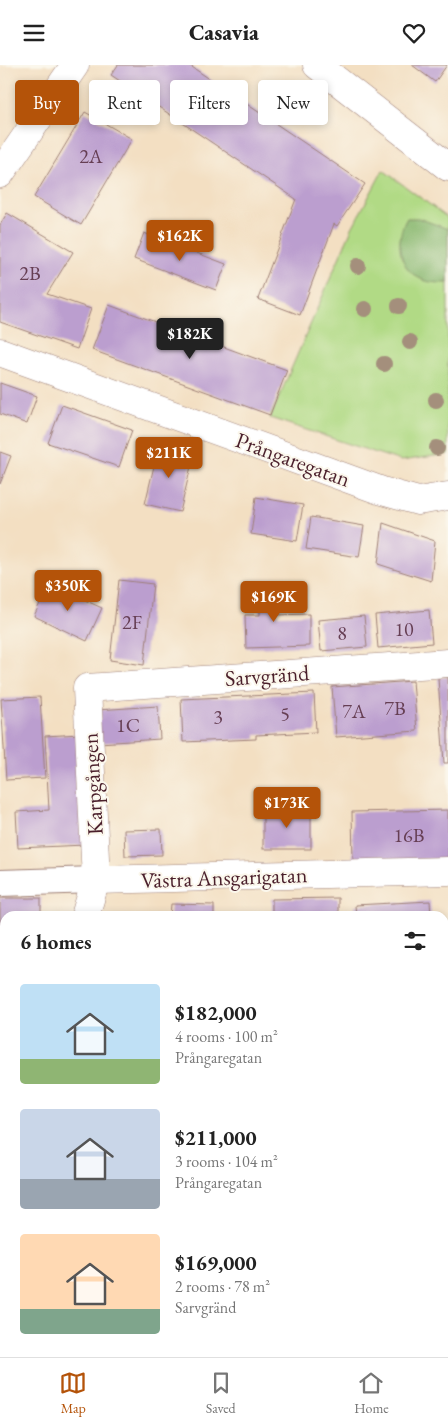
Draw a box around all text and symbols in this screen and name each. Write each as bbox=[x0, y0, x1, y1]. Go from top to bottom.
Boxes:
text: Casavia bbox=[189, 18, 259, 47]
icon: menu bbox=[20, 19, 48, 47]
icon: heart bbox=[400, 19, 428, 47]
chip: Buy bbox=[15, 80, 79, 125]
chip: Rent bbox=[89, 80, 160, 125]
chip: Filters bbox=[170, 80, 248, 125]
chip: New bbox=[258, 80, 328, 125]
house number: 2A bbox=[79, 143, 103, 169]
pin: $162K bbox=[145, 219, 215, 262]
text: $162K bbox=[158, 225, 202, 246]
house number: 2B bbox=[19, 260, 41, 286]
pin: $182K bbox=[155, 317, 225, 360]
text: $182K bbox=[168, 323, 212, 344]
street label: Prångaregatan bbox=[232, 425, 354, 494]
pin: $211K bbox=[134, 437, 204, 479]
text: $211K bbox=[147, 442, 191, 463]
pin: $350K bbox=[33, 569, 103, 612]
text: $350K bbox=[46, 575, 90, 596]
pin: $169K bbox=[239, 581, 309, 623]
text: $169K bbox=[252, 586, 296, 607]
house number: 2F bbox=[122, 609, 142, 635]
house number: 10 bbox=[394, 616, 414, 642]
house number: 8 bbox=[337, 620, 347, 646]
street label: Sarvgränd bbox=[224, 658, 311, 693]
house number: 7B bbox=[384, 695, 406, 721]
house number: 7A bbox=[342, 698, 366, 724]
house number: 5 bbox=[280, 701, 290, 727]
house number: 3 bbox=[213, 704, 223, 730]
house number: 1C bbox=[116, 712, 140, 738]
street label: Karpgången bbox=[75, 732, 110, 836]
pin: $173K bbox=[252, 787, 322, 829]
text: $173K bbox=[265, 792, 309, 813]
house number: 16B bbox=[394, 822, 424, 848]
street label: Västra Ansgarigatan bbox=[140, 860, 308, 895]
icon: filters bbox=[401, 927, 429, 955]
text: 6 homes bbox=[20, 928, 92, 955]
text: $182,000 bbox=[175, 999, 257, 1026]
icon: home bbox=[60, 1004, 120, 1064]
text: 4 rooms · 100 m² bbox=[175, 1026, 278, 1047]
text: Prångaregatan bbox=[175, 1047, 262, 1068]
text: $211,000 bbox=[175, 1124, 257, 1151]
icon: home bbox=[60, 1129, 120, 1189]
text: 3 rooms · 104 m² bbox=[175, 1151, 278, 1172]
text: Prångaregatan bbox=[175, 1172, 262, 1193]
text: $169,000 bbox=[175, 1249, 257, 1276]
icon: home bbox=[60, 1254, 120, 1314]
text: 2 rooms · 78 m² bbox=[175, 1276, 270, 1297]
text: Sarvgränd bbox=[175, 1297, 236, 1318]
tab: Map bbox=[59, 1369, 87, 1417]
tab: Saved bbox=[206, 1369, 236, 1417]
tab: Home bbox=[354, 1369, 389, 1417]

